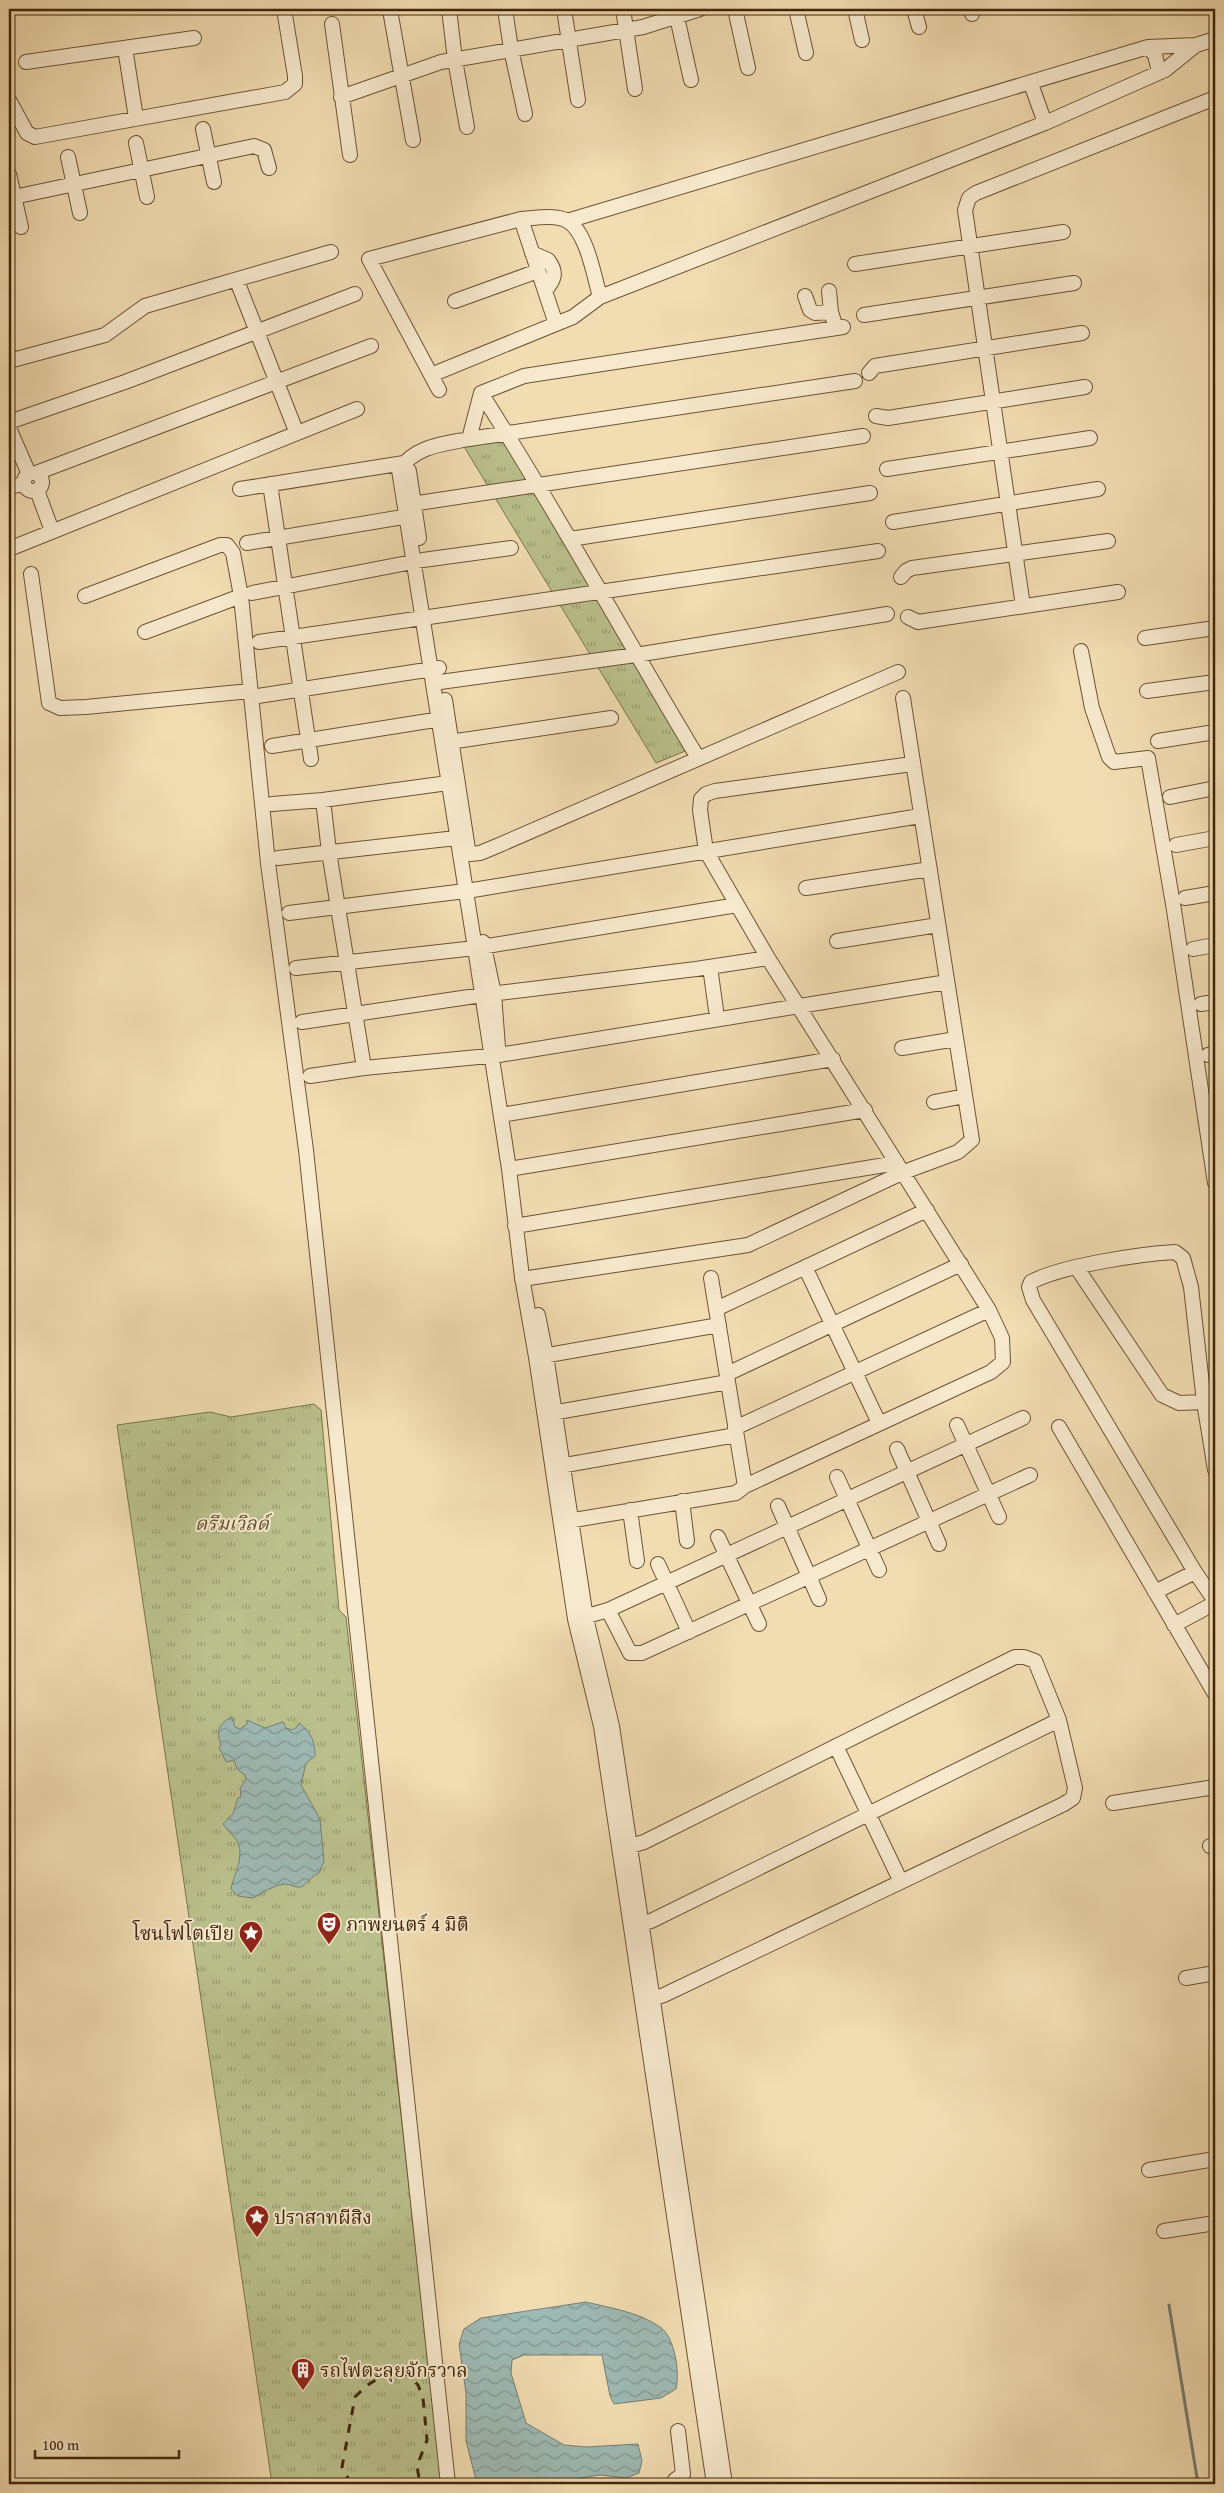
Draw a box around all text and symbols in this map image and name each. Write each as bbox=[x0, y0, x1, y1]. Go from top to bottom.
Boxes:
park label: ดรีมเวิลด์ bbox=[195, 1509, 273, 1537]
place label: ภาพยนตร์ 4 มิติ bbox=[346, 1910, 469, 1938]
theatre icon: ภาพยนตร์ 4 มิติ bbox=[316, 1911, 342, 1945]
place label: โซนโฟโตเปีย bbox=[132, 1919, 234, 1947]
place icon: โซนโฟโตเปีย bbox=[238, 1920, 264, 1954]
place label: ปราสาทผีสิง bbox=[274, 2203, 372, 2231]
place icon: ปราสาทผีสิง bbox=[244, 2204, 270, 2238]
place label: รถไฟตะลุยจักรวาล bbox=[320, 2356, 468, 2384]
building icon: รถไฟตะลุยจักรวาล bbox=[290, 2357, 316, 2391]
scale bar bbox=[35, 2428, 179, 2460]
text: 100 m bbox=[42, 2434, 80, 2455]

